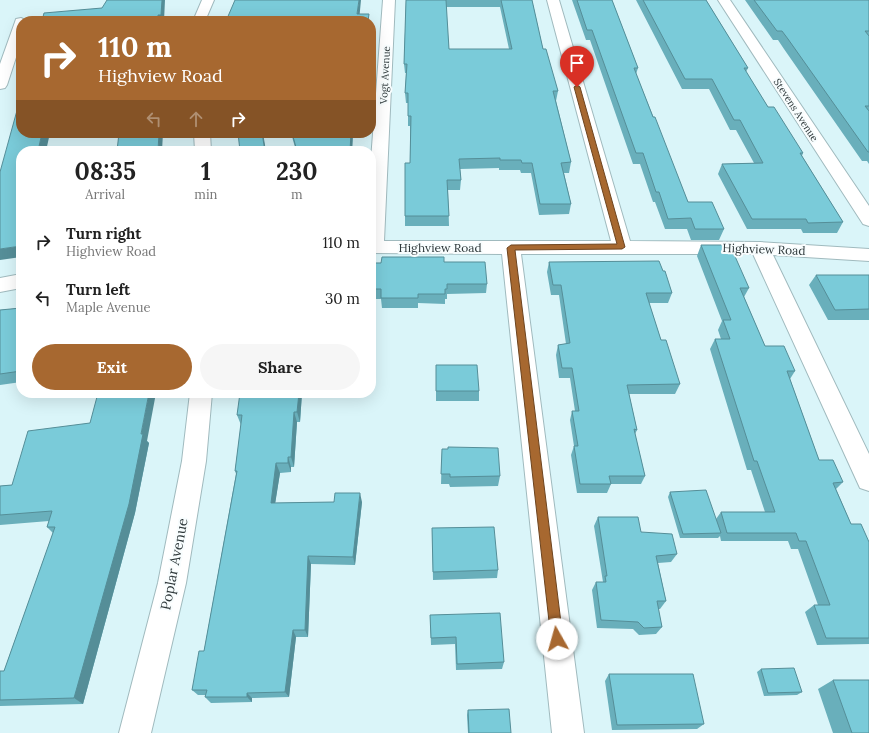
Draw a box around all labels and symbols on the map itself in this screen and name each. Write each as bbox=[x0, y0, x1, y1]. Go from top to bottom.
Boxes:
street label: Vogt Avenue bbox=[377, 45, 393, 105]
pin bbox=[560, 46, 594, 87]
street label: Stevens Avenue bbox=[771, 76, 822, 144]
street label: Highview Road bbox=[398, 240, 482, 255]
street label: Highview Road bbox=[722, 240, 806, 258]
street label: Poplar Avenue bbox=[156, 516, 192, 611]
position arrow bbox=[536, 618, 578, 660]

